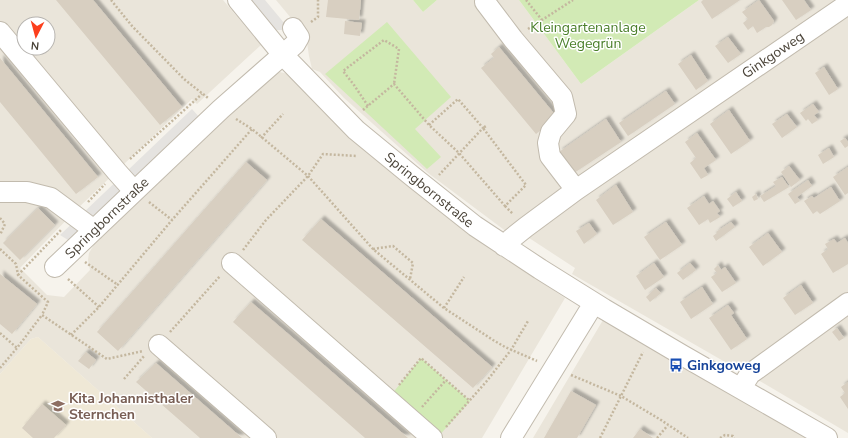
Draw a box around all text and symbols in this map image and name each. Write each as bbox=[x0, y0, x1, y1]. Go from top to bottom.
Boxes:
north arrow bbox=[16, 16, 56, 56]
park label: Kleingartenanlage Wegegrün bbox=[530, 18, 646, 53]
street label: Ginkgoweg bbox=[738, 27, 808, 83]
text: N bbox=[30, 38, 40, 53]
street label: Springbornstraße bbox=[380, 148, 478, 232]
street label: Springbornstraße bbox=[61, 173, 153, 263]
place label: Ginkgoweg bbox=[687, 356, 761, 375]
bus stop icon: Ginkgoweg bbox=[668, 357, 684, 373]
place label: Kita Johannisthaler Sternchen bbox=[69, 389, 193, 424]
school or university icon: Kita Johannisthaler Sternchen bbox=[50, 398, 66, 414]

